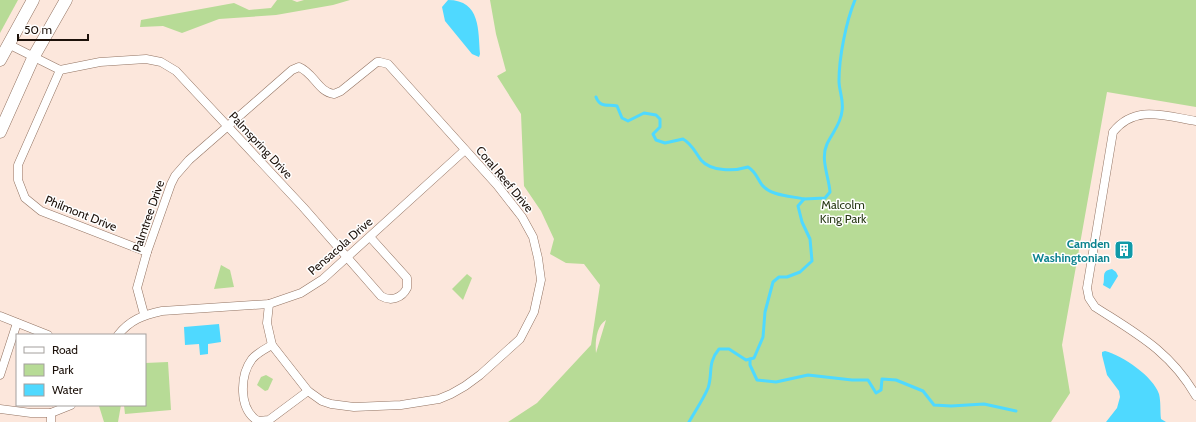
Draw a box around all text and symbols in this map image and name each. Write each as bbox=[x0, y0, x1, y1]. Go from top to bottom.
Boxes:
scale bar bbox=[18, 16, 88, 42]
text: 50 m bbox=[24, 22, 52, 37]
street label: Palmspring Drive bbox=[226, 108, 296, 182]
street label: Coral Reef Drive bbox=[473, 143, 537, 215]
street label: Palmtree Drive bbox=[129, 178, 167, 254]
street label: Philmont Drive bbox=[43, 192, 119, 234]
park label: Malcolm King Park bbox=[820, 197, 867, 226]
street label: Pensacola Drive bbox=[305, 214, 375, 278]
place label: Camden Washingtonian bbox=[1033, 236, 1110, 265]
building icon: Camden Washingtonian bbox=[1113, 239, 1135, 261]
legend bbox=[16, 334, 146, 406]
text: Road bbox=[52, 342, 78, 357]
text: Park bbox=[52, 362, 74, 377]
text: Water bbox=[52, 382, 83, 397]

